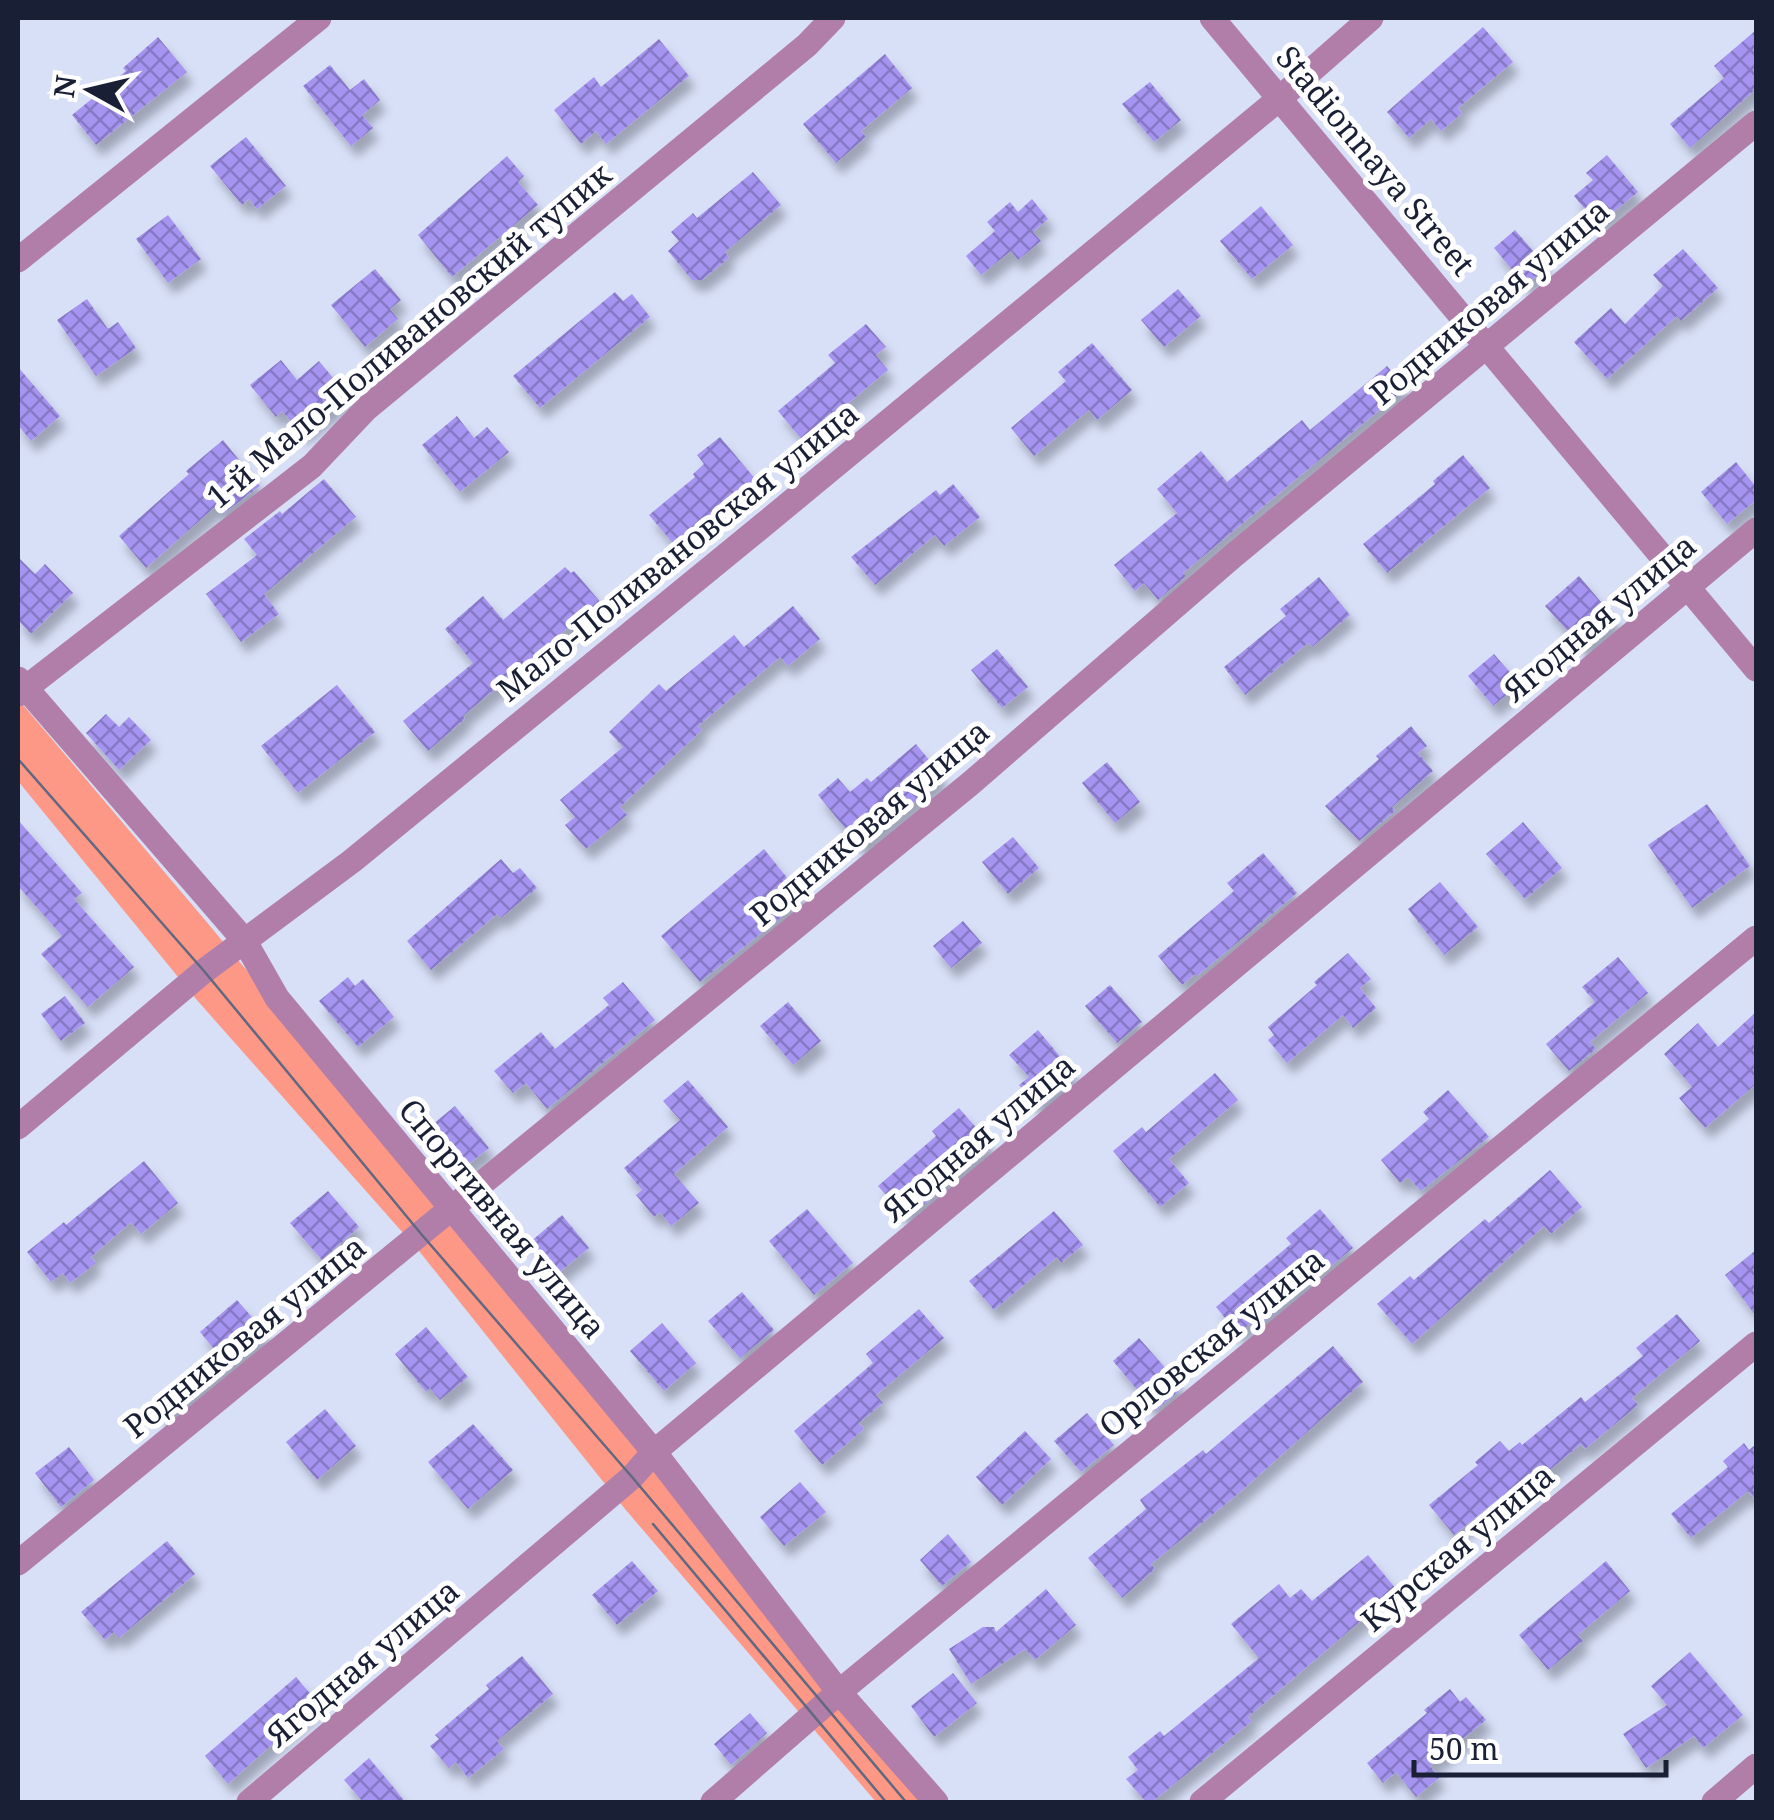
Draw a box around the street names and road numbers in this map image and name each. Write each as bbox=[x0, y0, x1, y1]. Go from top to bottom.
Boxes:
street label: Stadionnaya Street bbox=[1267, 36, 1485, 284]
street label: 1-й Мало-Поливановский тупик bbox=[197, 152, 620, 517]
street label: Родниковая улица bbox=[1360, 188, 1618, 414]
street label: Мало-Поливановская улица bbox=[487, 391, 867, 710]
street label: Ягодная улица bbox=[1493, 523, 1705, 711]
street label: Родниковая улица bbox=[740, 709, 998, 935]
street label: Ягодная улица bbox=[872, 1043, 1084, 1231]
street label: Спортивная улица bbox=[390, 1089, 616, 1347]
street label: Родниковая улица bbox=[114, 1225, 374, 1447]
street label: Орловская улица bbox=[1089, 1238, 1333, 1446]
street label: Курская улица bbox=[1352, 1453, 1563, 1640]
street label: Ягодная улица bbox=[256, 1568, 468, 1756]

